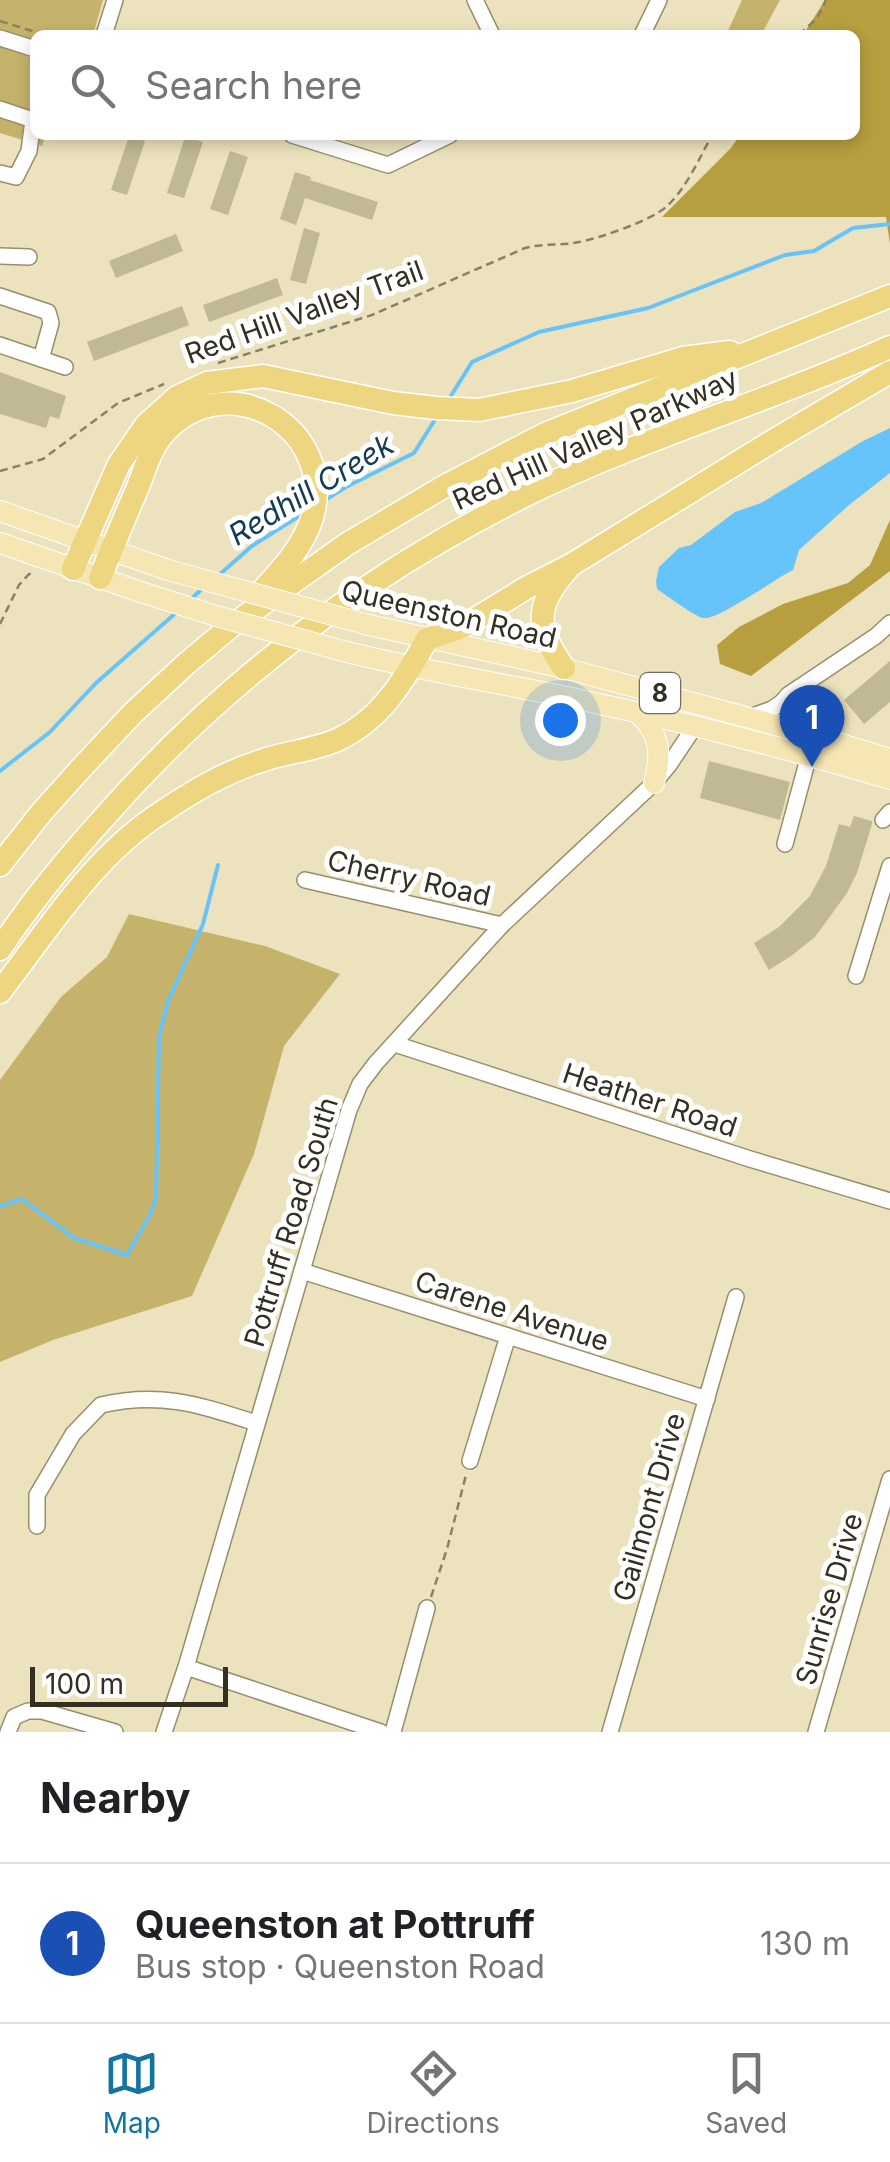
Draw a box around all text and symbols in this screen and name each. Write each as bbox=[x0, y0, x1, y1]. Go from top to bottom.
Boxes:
search box bbox=[30, 30, 860, 140]
icon: search bbox=[65, 58, 120, 113]
text: Search here bbox=[145, 62, 362, 108]
street label: Red Hill Valley Trail bbox=[180, 253, 428, 371]
street label: Red Hill Valley Parkway bbox=[447, 361, 743, 517]
water label: Redhill Creek bbox=[222, 425, 401, 552]
street label: Queenston Road bbox=[338, 573, 560, 655]
road number: 8 bbox=[640, 673, 680, 713]
pin: 1 bbox=[780, 684, 844, 767]
your location bbox=[535, 695, 586, 746]
street label: Cherry Road bbox=[324, 843, 494, 913]
street label: Heather Road bbox=[559, 1056, 741, 1144]
street label: Pottruff Road South bbox=[237, 1093, 345, 1351]
street label: Carene Avenue bbox=[411, 1264, 613, 1358]
street label: Gailmont Drive bbox=[606, 1409, 692, 1605]
street label: Sunrise Drive bbox=[788, 1509, 870, 1689]
scale bar bbox=[30, 1662, 228, 1706]
text: 100 m bbox=[45, 1667, 124, 1701]
text: Nearby bbox=[40, 1772, 191, 1823]
text: Queenston at Pottruff bbox=[135, 1901, 535, 1947]
text: 1 bbox=[66, 1924, 79, 1963]
text: 130 m bbox=[760, 1924, 850, 1963]
text: Bus stop · Queenston Road bbox=[135, 1947, 545, 1986]
tab: Map bbox=[103, 2046, 161, 2140]
tab: Directions bbox=[366, 2046, 500, 2140]
tab: Saved bbox=[705, 2046, 787, 2140]

